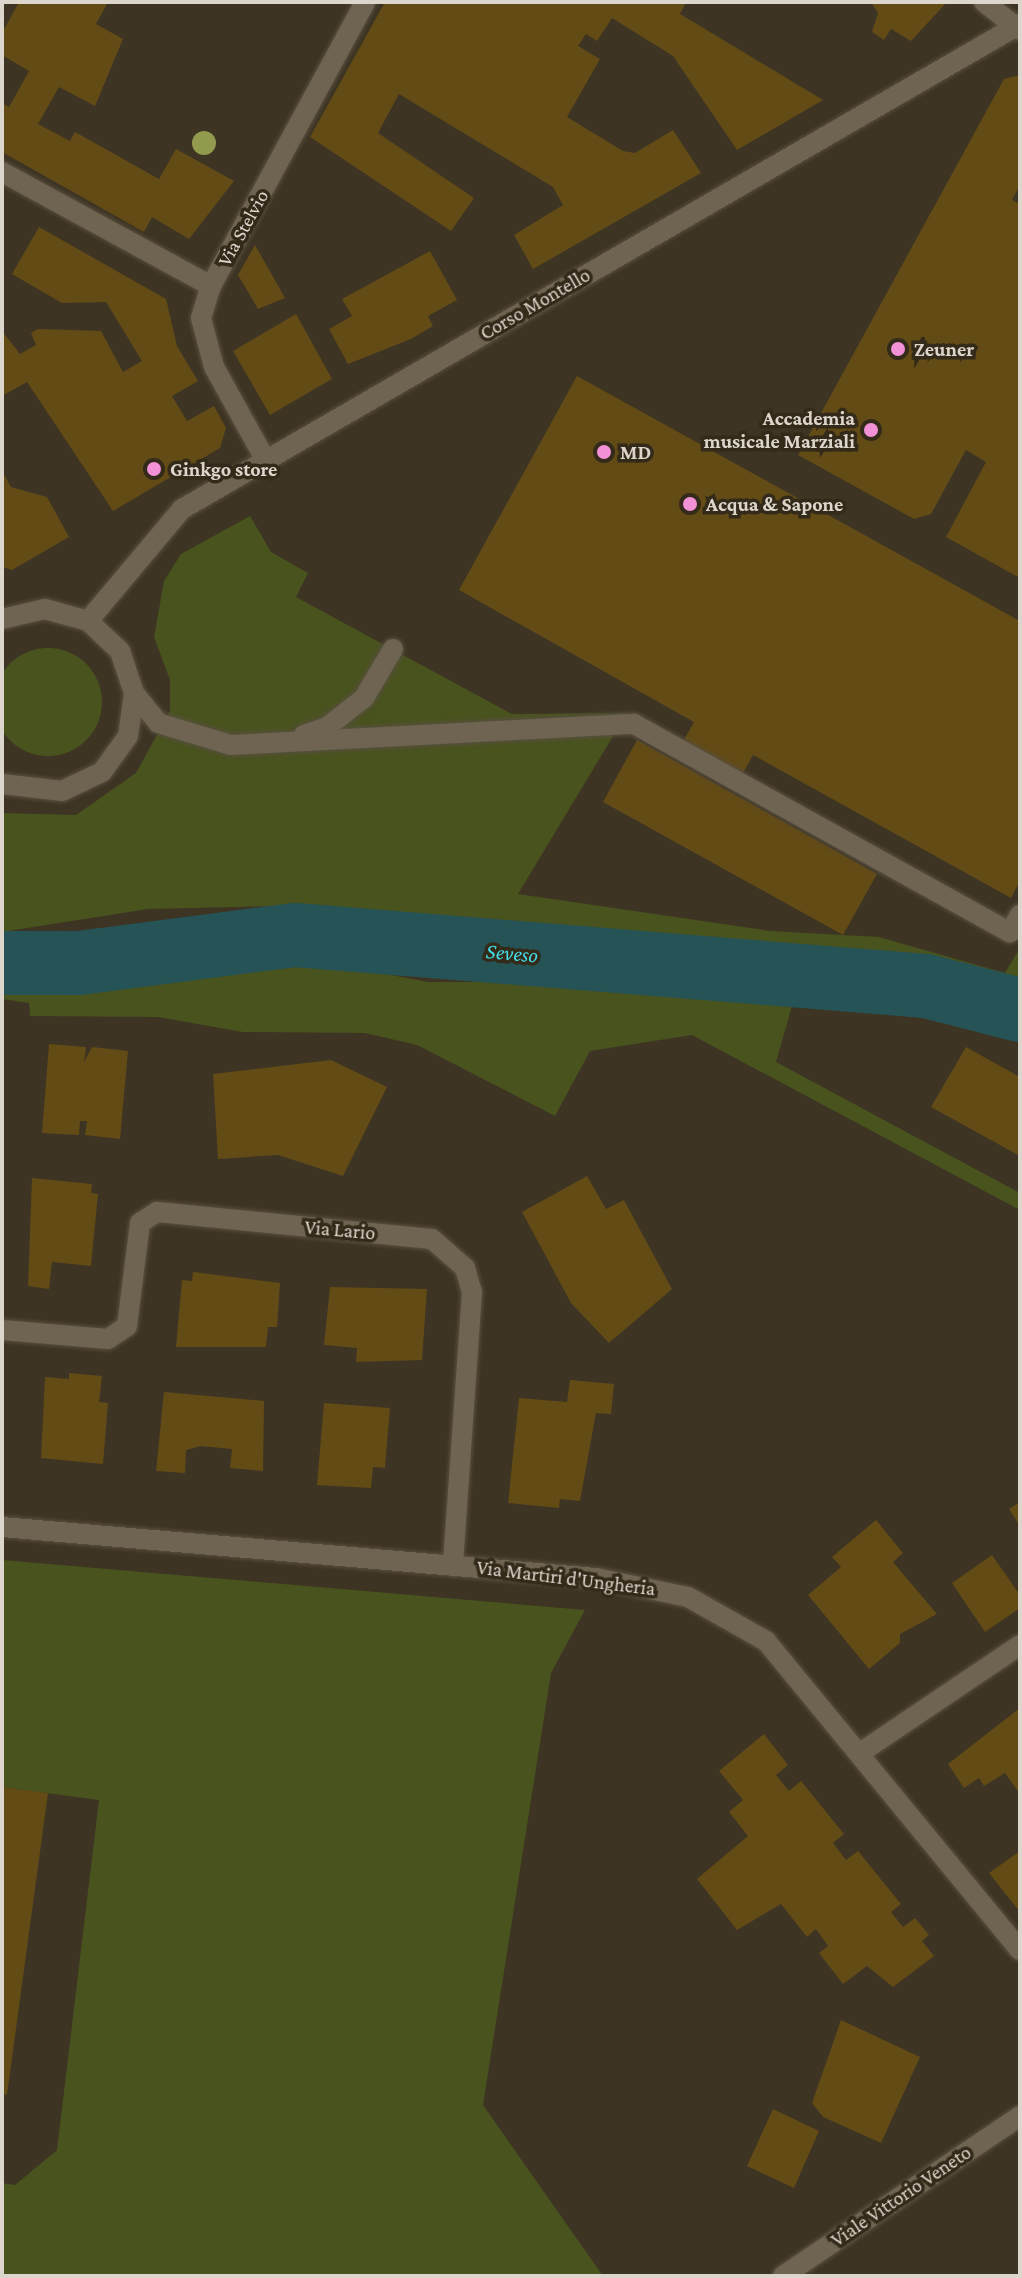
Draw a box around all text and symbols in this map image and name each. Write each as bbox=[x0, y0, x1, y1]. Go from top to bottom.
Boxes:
street label: Via Stelvio bbox=[212, 186, 274, 270]
street label: Corso Montello bbox=[476, 263, 594, 345]
place label: Zeuner bbox=[914, 337, 974, 361]
marker: Zeuner bbox=[889, 340, 907, 358]
place label: Accademia musicale Marziali bbox=[704, 406, 855, 453]
marker: Accademia musicale Marziali bbox=[862, 421, 880, 439]
place label: MD bbox=[620, 440, 651, 464]
marker: MD bbox=[595, 443, 613, 461]
place label: Ginkgo store bbox=[170, 457, 277, 481]
marker: Ginkgo store bbox=[145, 460, 163, 478]
place label: Acqua & Sapone bbox=[706, 492, 843, 516]
marker: Acqua & Sapone bbox=[681, 495, 699, 513]
water label: Seveso bbox=[485, 938, 539, 968]
street label: Via Lario bbox=[304, 1215, 376, 1245]
street label: Via Martiri d'Ungheria bbox=[475, 1555, 657, 1601]
street label: Viale Vittorio Veneto bbox=[826, 2140, 976, 2252]

